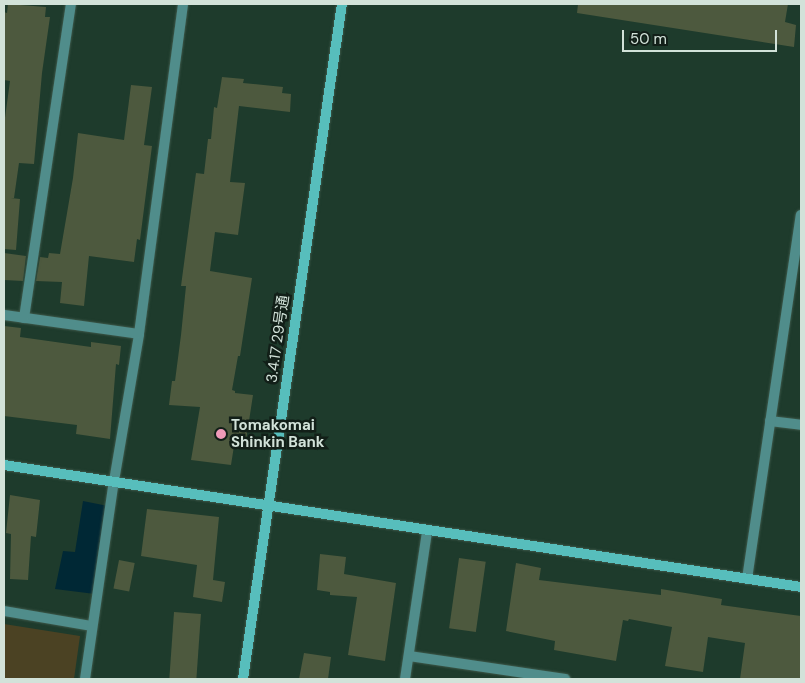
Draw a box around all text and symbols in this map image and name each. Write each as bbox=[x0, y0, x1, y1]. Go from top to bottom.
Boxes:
scale bar bbox=[625, 20, 780, 52]
text: 50 m bbox=[630, 29, 667, 49]
street label: 3.4.17 29号通 bbox=[263, 294, 293, 384]
place label: Tomakomai Shinkin Bank bbox=[231, 416, 325, 451]
marker: Tomakomai Shinkin Bank bbox=[215, 428, 227, 440]

